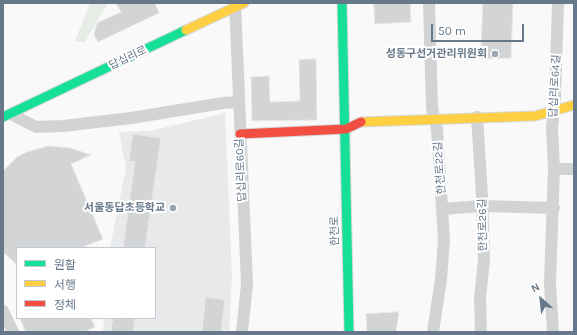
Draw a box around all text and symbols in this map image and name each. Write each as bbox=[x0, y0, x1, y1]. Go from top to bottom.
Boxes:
scale bar bbox=[433, 16, 526, 42]
text: 50 m bbox=[438, 24, 466, 38]
street label: 답십리로 bbox=[107, 43, 149, 73]
place label: 성동구선거관리위원회 bbox=[386, 47, 487, 61]
marker: 성동구선거관리위원회 bbox=[490, 49, 500, 59]
street label: 답십리로64길 bbox=[547, 54, 563, 118]
street label: 답십리로60길 bbox=[233, 138, 249, 202]
street label: 한천로22길 bbox=[432, 141, 448, 195]
street label: 한천로26길 bbox=[476, 198, 490, 252]
place label: 서울동답초등학교 bbox=[84, 201, 165, 215]
marker: 서울동답초등학교 bbox=[168, 203, 178, 213]
street label: 한천로 bbox=[328, 216, 342, 246]
legend bbox=[16, 247, 156, 319]
text: 원활 bbox=[54, 258, 76, 272]
text: 서행 bbox=[54, 278, 76, 292]
north arrow bbox=[521, 279, 561, 319]
text: N bbox=[529, 280, 542, 295]
text: 정체 bbox=[54, 298, 76, 312]

